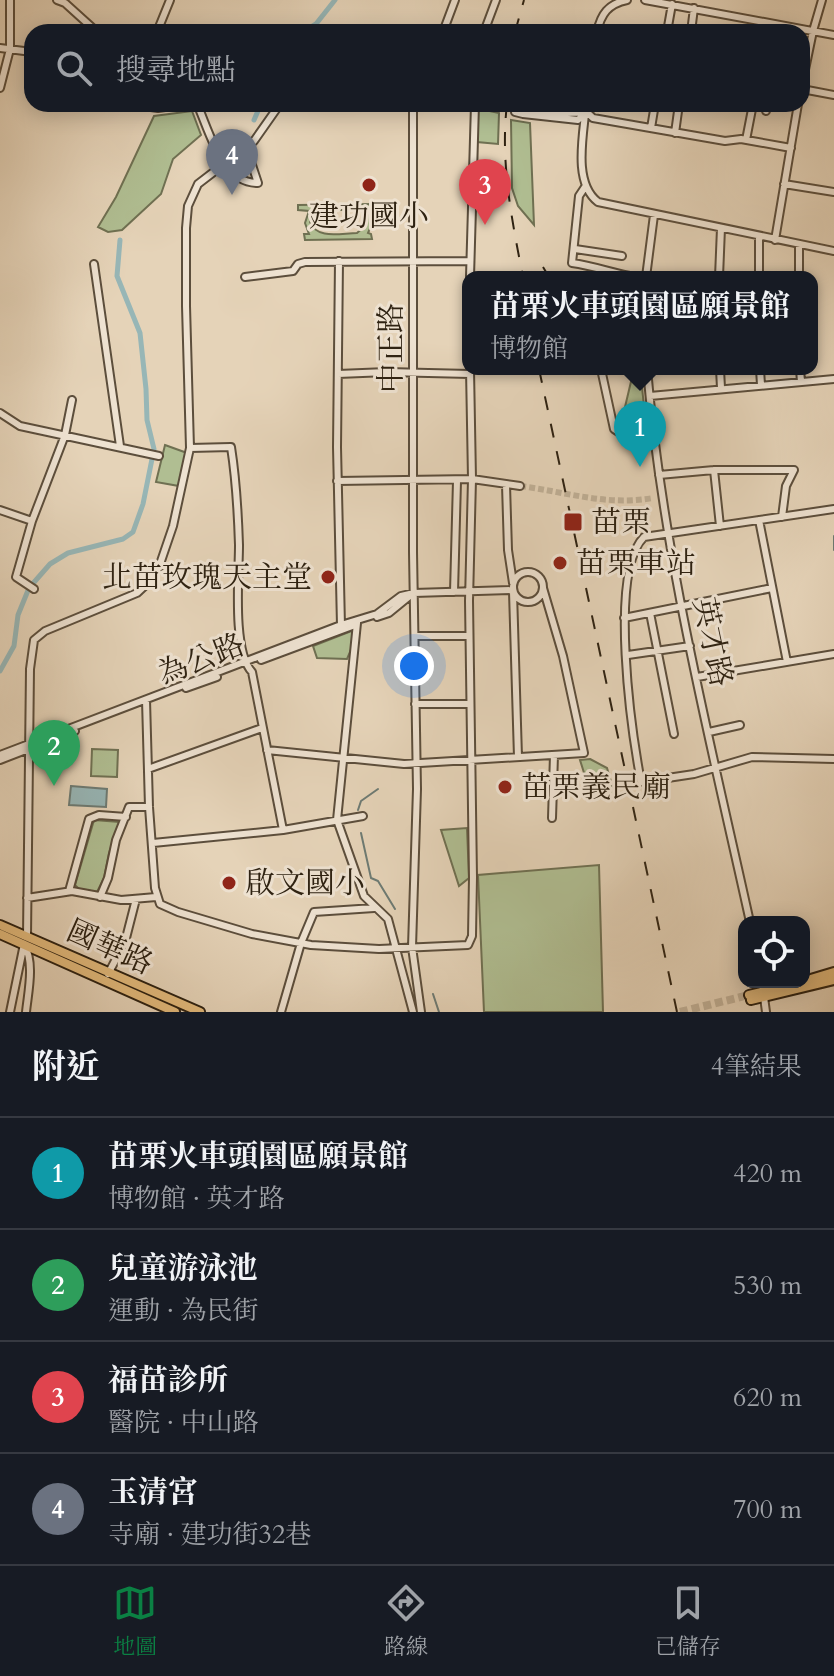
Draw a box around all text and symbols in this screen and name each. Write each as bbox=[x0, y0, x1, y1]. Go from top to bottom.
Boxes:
search box bbox=[24, 24, 810, 112]
icon: search bbox=[52, 46, 96, 90]
text: 搜尋地點 bbox=[116, 50, 236, 91]
pin: 4 bbox=[206, 129, 258, 195]
pin: 3 bbox=[459, 159, 511, 225]
marker: 建功國小 bbox=[360, 176, 378, 194]
place label: 建功國小 bbox=[309, 196, 429, 237]
popup bbox=[462, 271, 818, 375]
text: 苗栗火車頭園區願景館 bbox=[490, 286, 790, 327]
street label: 中正路 bbox=[371, 303, 412, 393]
text: 博物館 bbox=[490, 331, 568, 366]
pin: 1 bbox=[614, 401, 666, 467]
place label: 苗栗 bbox=[591, 502, 651, 543]
marker: 苗栗 bbox=[562, 511, 584, 533]
place label: 苗栗車站 bbox=[576, 543, 696, 584]
marker: 苗栗車站 bbox=[551, 554, 569, 572]
place label: 北苗玫瑰天主堂 bbox=[102, 557, 312, 598]
marker: 北苗玫瑰天主堂 bbox=[319, 568, 337, 586]
street label: 英才路 bbox=[683, 594, 742, 690]
street label: 為公路 bbox=[152, 624, 251, 695]
your location bbox=[394, 646, 434, 686]
pin: 2 bbox=[28, 720, 80, 786]
place label: 苗栗義民廟 bbox=[521, 767, 671, 808]
marker: 苗栗義民廟 bbox=[496, 778, 514, 796]
place label: 啟文國小 bbox=[245, 863, 365, 904]
marker: 啟文國小 bbox=[220, 874, 238, 892]
street label: 國華路 bbox=[60, 910, 159, 984]
map controls bbox=[738, 916, 810, 988]
button: locate bbox=[738, 916, 810, 988]
text: 附近 bbox=[32, 1044, 100, 1090]
text: 4筆結果 bbox=[711, 1049, 802, 1084]
text: 苗栗火車頭園區願景館 bbox=[108, 1136, 408, 1177]
text: 1 bbox=[51, 1156, 65, 1191]
text: 420 m bbox=[733, 1156, 802, 1191]
text: 博物館 · 英才路 bbox=[108, 1181, 285, 1216]
text: 兒童游泳池 bbox=[108, 1248, 258, 1289]
text: 2 bbox=[51, 1268, 65, 1303]
text: 530 m bbox=[733, 1268, 802, 1303]
text: 運動 · 為民街 bbox=[108, 1293, 259, 1328]
text: 福苗診所 bbox=[108, 1360, 228, 1401]
text: 3 bbox=[51, 1380, 65, 1415]
text: 620 m bbox=[733, 1380, 802, 1415]
text: 醫院 · 中山路 bbox=[108, 1405, 259, 1440]
text: 玉清宮 bbox=[108, 1472, 198, 1513]
text: 4 bbox=[51, 1492, 65, 1527]
text: 700 m bbox=[733, 1492, 802, 1527]
text: 寺廟 · 建功街32巷 bbox=[108, 1517, 311, 1552]
tab: 地圖 bbox=[113, 1581, 157, 1662]
tab: 路線 bbox=[384, 1581, 428, 1662]
tab: 已儲存 bbox=[655, 1581, 721, 1662]

